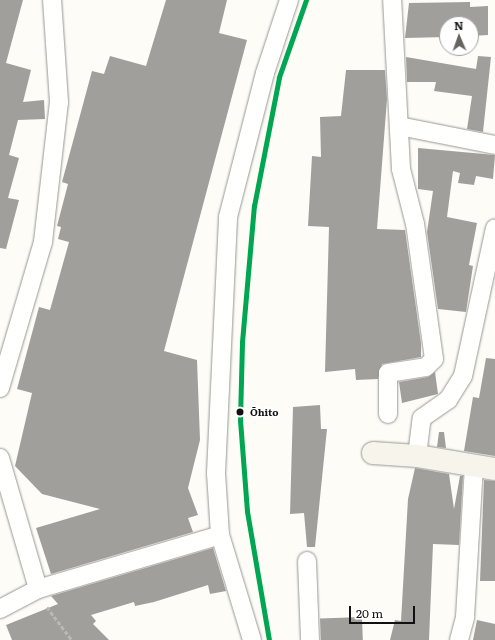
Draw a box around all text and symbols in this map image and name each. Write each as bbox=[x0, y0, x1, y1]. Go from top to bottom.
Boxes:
north arrow bbox=[439, 16, 479, 56]
text: N bbox=[454, 17, 464, 33]
marker: Ōhito bbox=[233, 405, 247, 419]
place label: Ōhito bbox=[250, 406, 279, 418]
scale bar bbox=[351, 598, 417, 624]
text: 20 m bbox=[356, 604, 383, 622]

